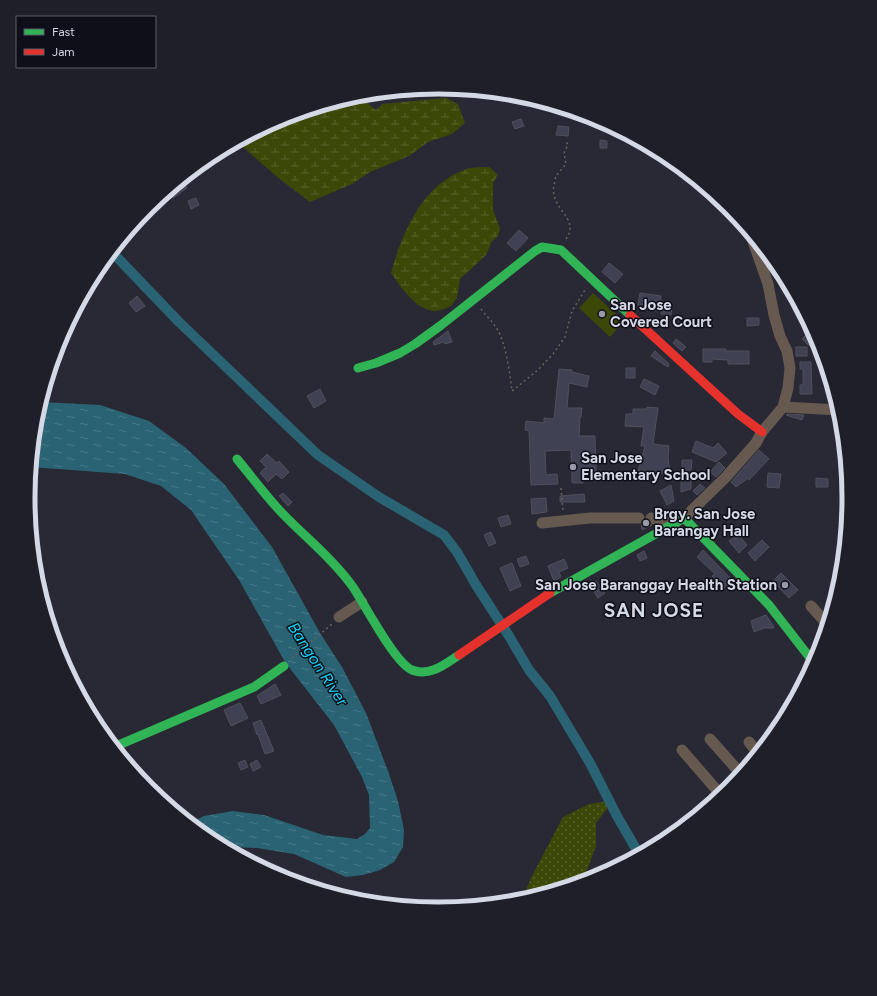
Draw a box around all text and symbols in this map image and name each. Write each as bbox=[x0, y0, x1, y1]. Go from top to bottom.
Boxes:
legend bbox=[16, 16, 156, 68]
text: Fast bbox=[52, 25, 75, 39]
text: Jam bbox=[52, 45, 75, 59]
place label: San Jose Covered Court bbox=[610, 296, 712, 331]
marker: San Jose Covered Court bbox=[597, 309, 607, 319]
place label: San Jose Elementary School bbox=[581, 449, 711, 484]
marker: San Jose Elementary School bbox=[568, 462, 578, 472]
place label: Brgy. San Jose Barangay Hall bbox=[654, 505, 756, 540]
marker: Brgy. San Jose Barangay Hall bbox=[641, 518, 651, 528]
place label: San Jose Baranggay Health Station bbox=[535, 576, 777, 594]
marker: San Jose Baranggay Health Station bbox=[780, 580, 790, 590]
district label: SAN JOSE bbox=[604, 599, 704, 622]
water label: Bangon River bbox=[284, 619, 352, 710]

